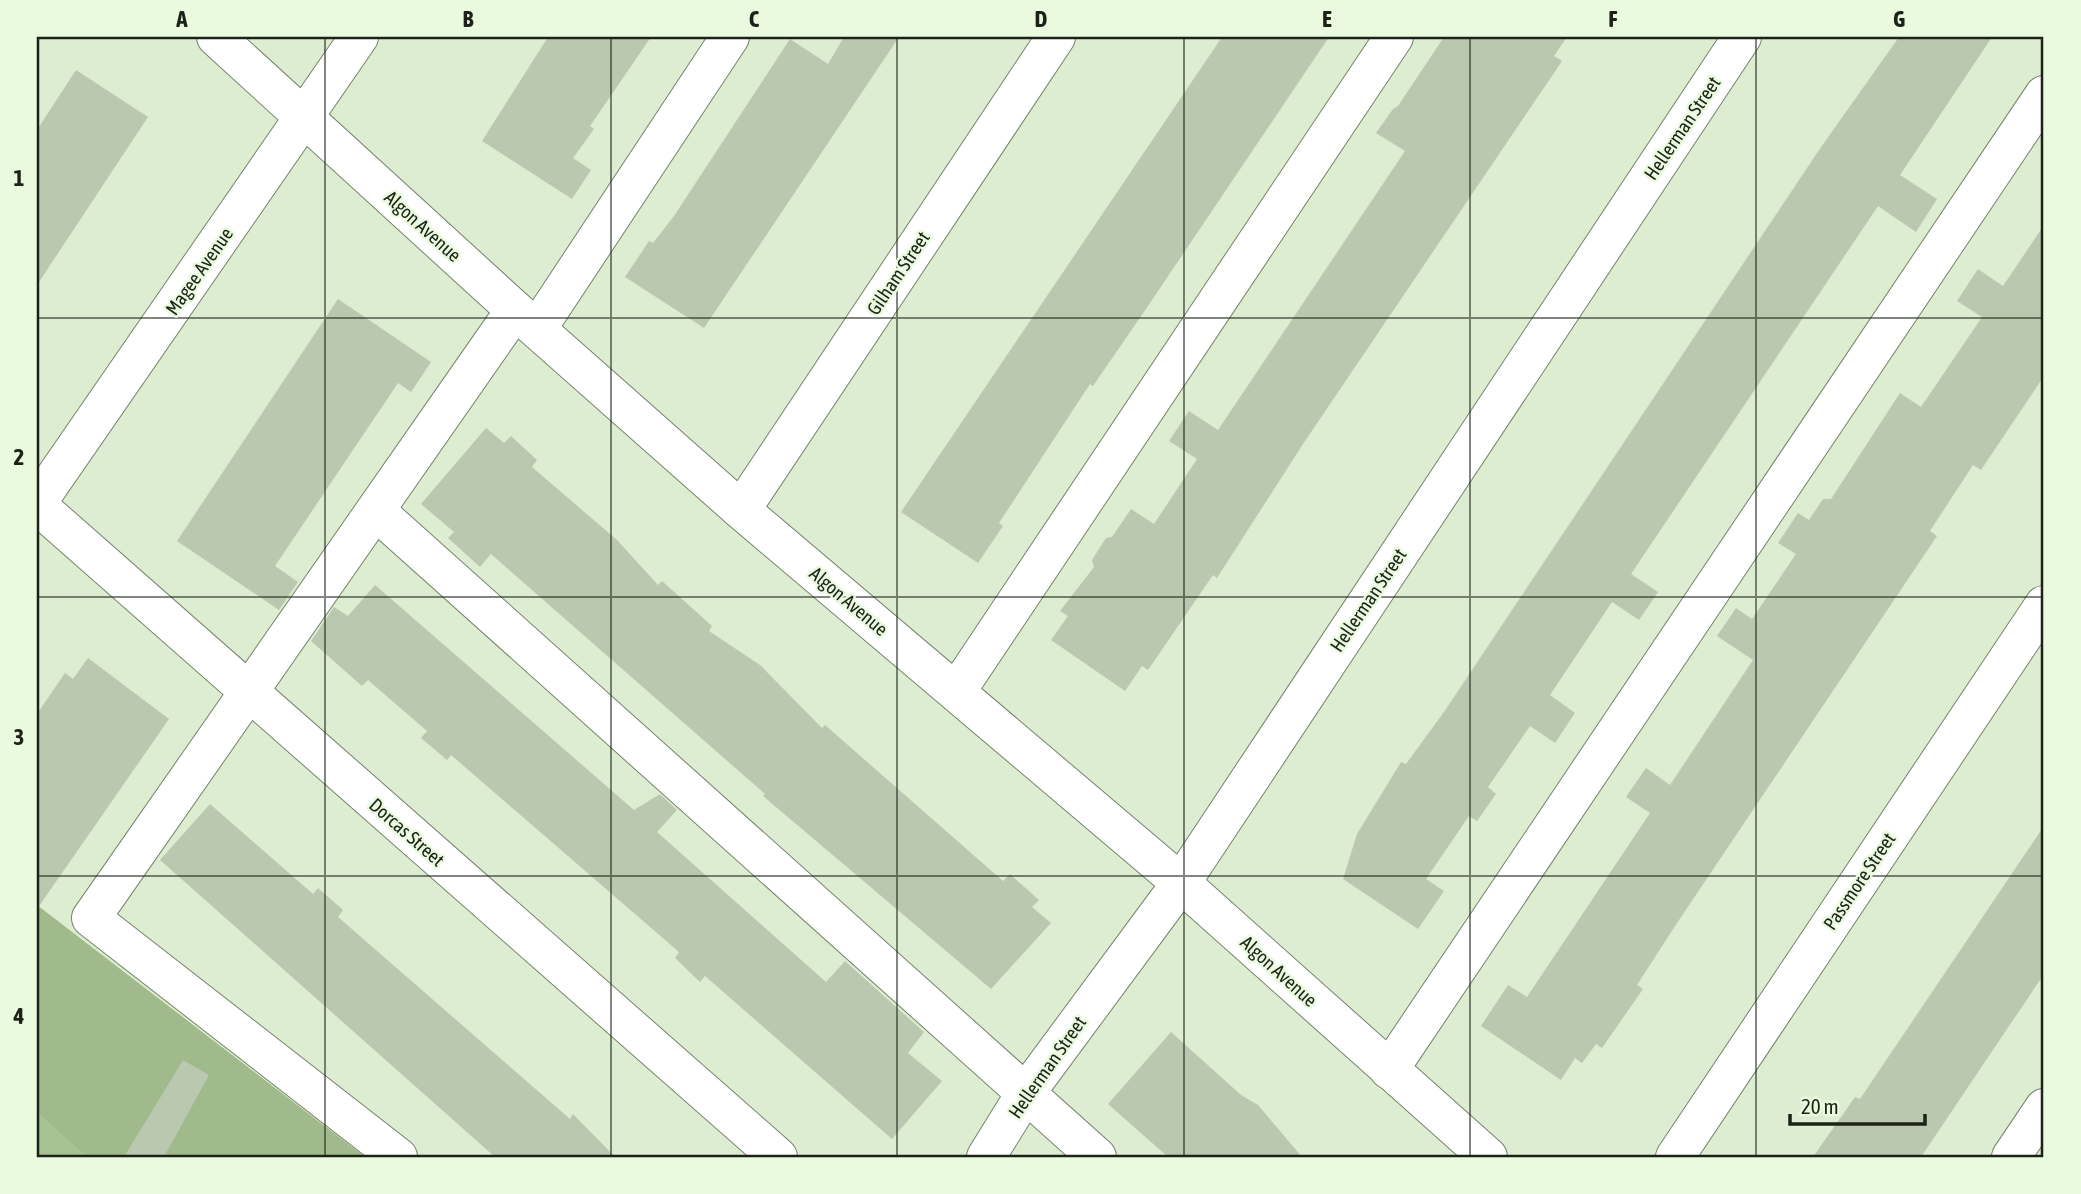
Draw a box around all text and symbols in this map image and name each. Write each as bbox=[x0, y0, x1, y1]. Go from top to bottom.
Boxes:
text: A bbox=[175, 6, 188, 32]
text: B bbox=[463, 6, 474, 32]
text: C bbox=[749, 6, 760, 32]
text: D bbox=[1035, 6, 1048, 32]
text: E bbox=[1322, 6, 1332, 32]
text: F bbox=[1608, 6, 1618, 32]
text: G bbox=[1893, 6, 1905, 32]
street label: Hellerman Street bbox=[1639, 72, 1725, 184]
text: 1 bbox=[14, 165, 25, 191]
street label: Algon Avenue bbox=[380, 186, 466, 266]
street label: Magee Avenue bbox=[161, 223, 237, 319]
street label: Gilham Street bbox=[862, 227, 934, 319]
text: 2 bbox=[14, 444, 24, 470]
street label: Hellerman Street bbox=[1325, 544, 1411, 656]
street label: Algon Avenue bbox=[805, 562, 893, 640]
text: 3 bbox=[14, 724, 24, 750]
street label: Dorcas Street bbox=[365, 794, 449, 870]
street label: Passmore Street bbox=[1818, 828, 1900, 934]
street label: Algon Avenue bbox=[1236, 931, 1322, 1011]
text: 4 bbox=[13, 1003, 25, 1029]
street label: Hellerman Street bbox=[1004, 1012, 1090, 1122]
scale bar bbox=[1790, 1082, 1925, 1126]
text: 20 m bbox=[1801, 1094, 1839, 1118]

